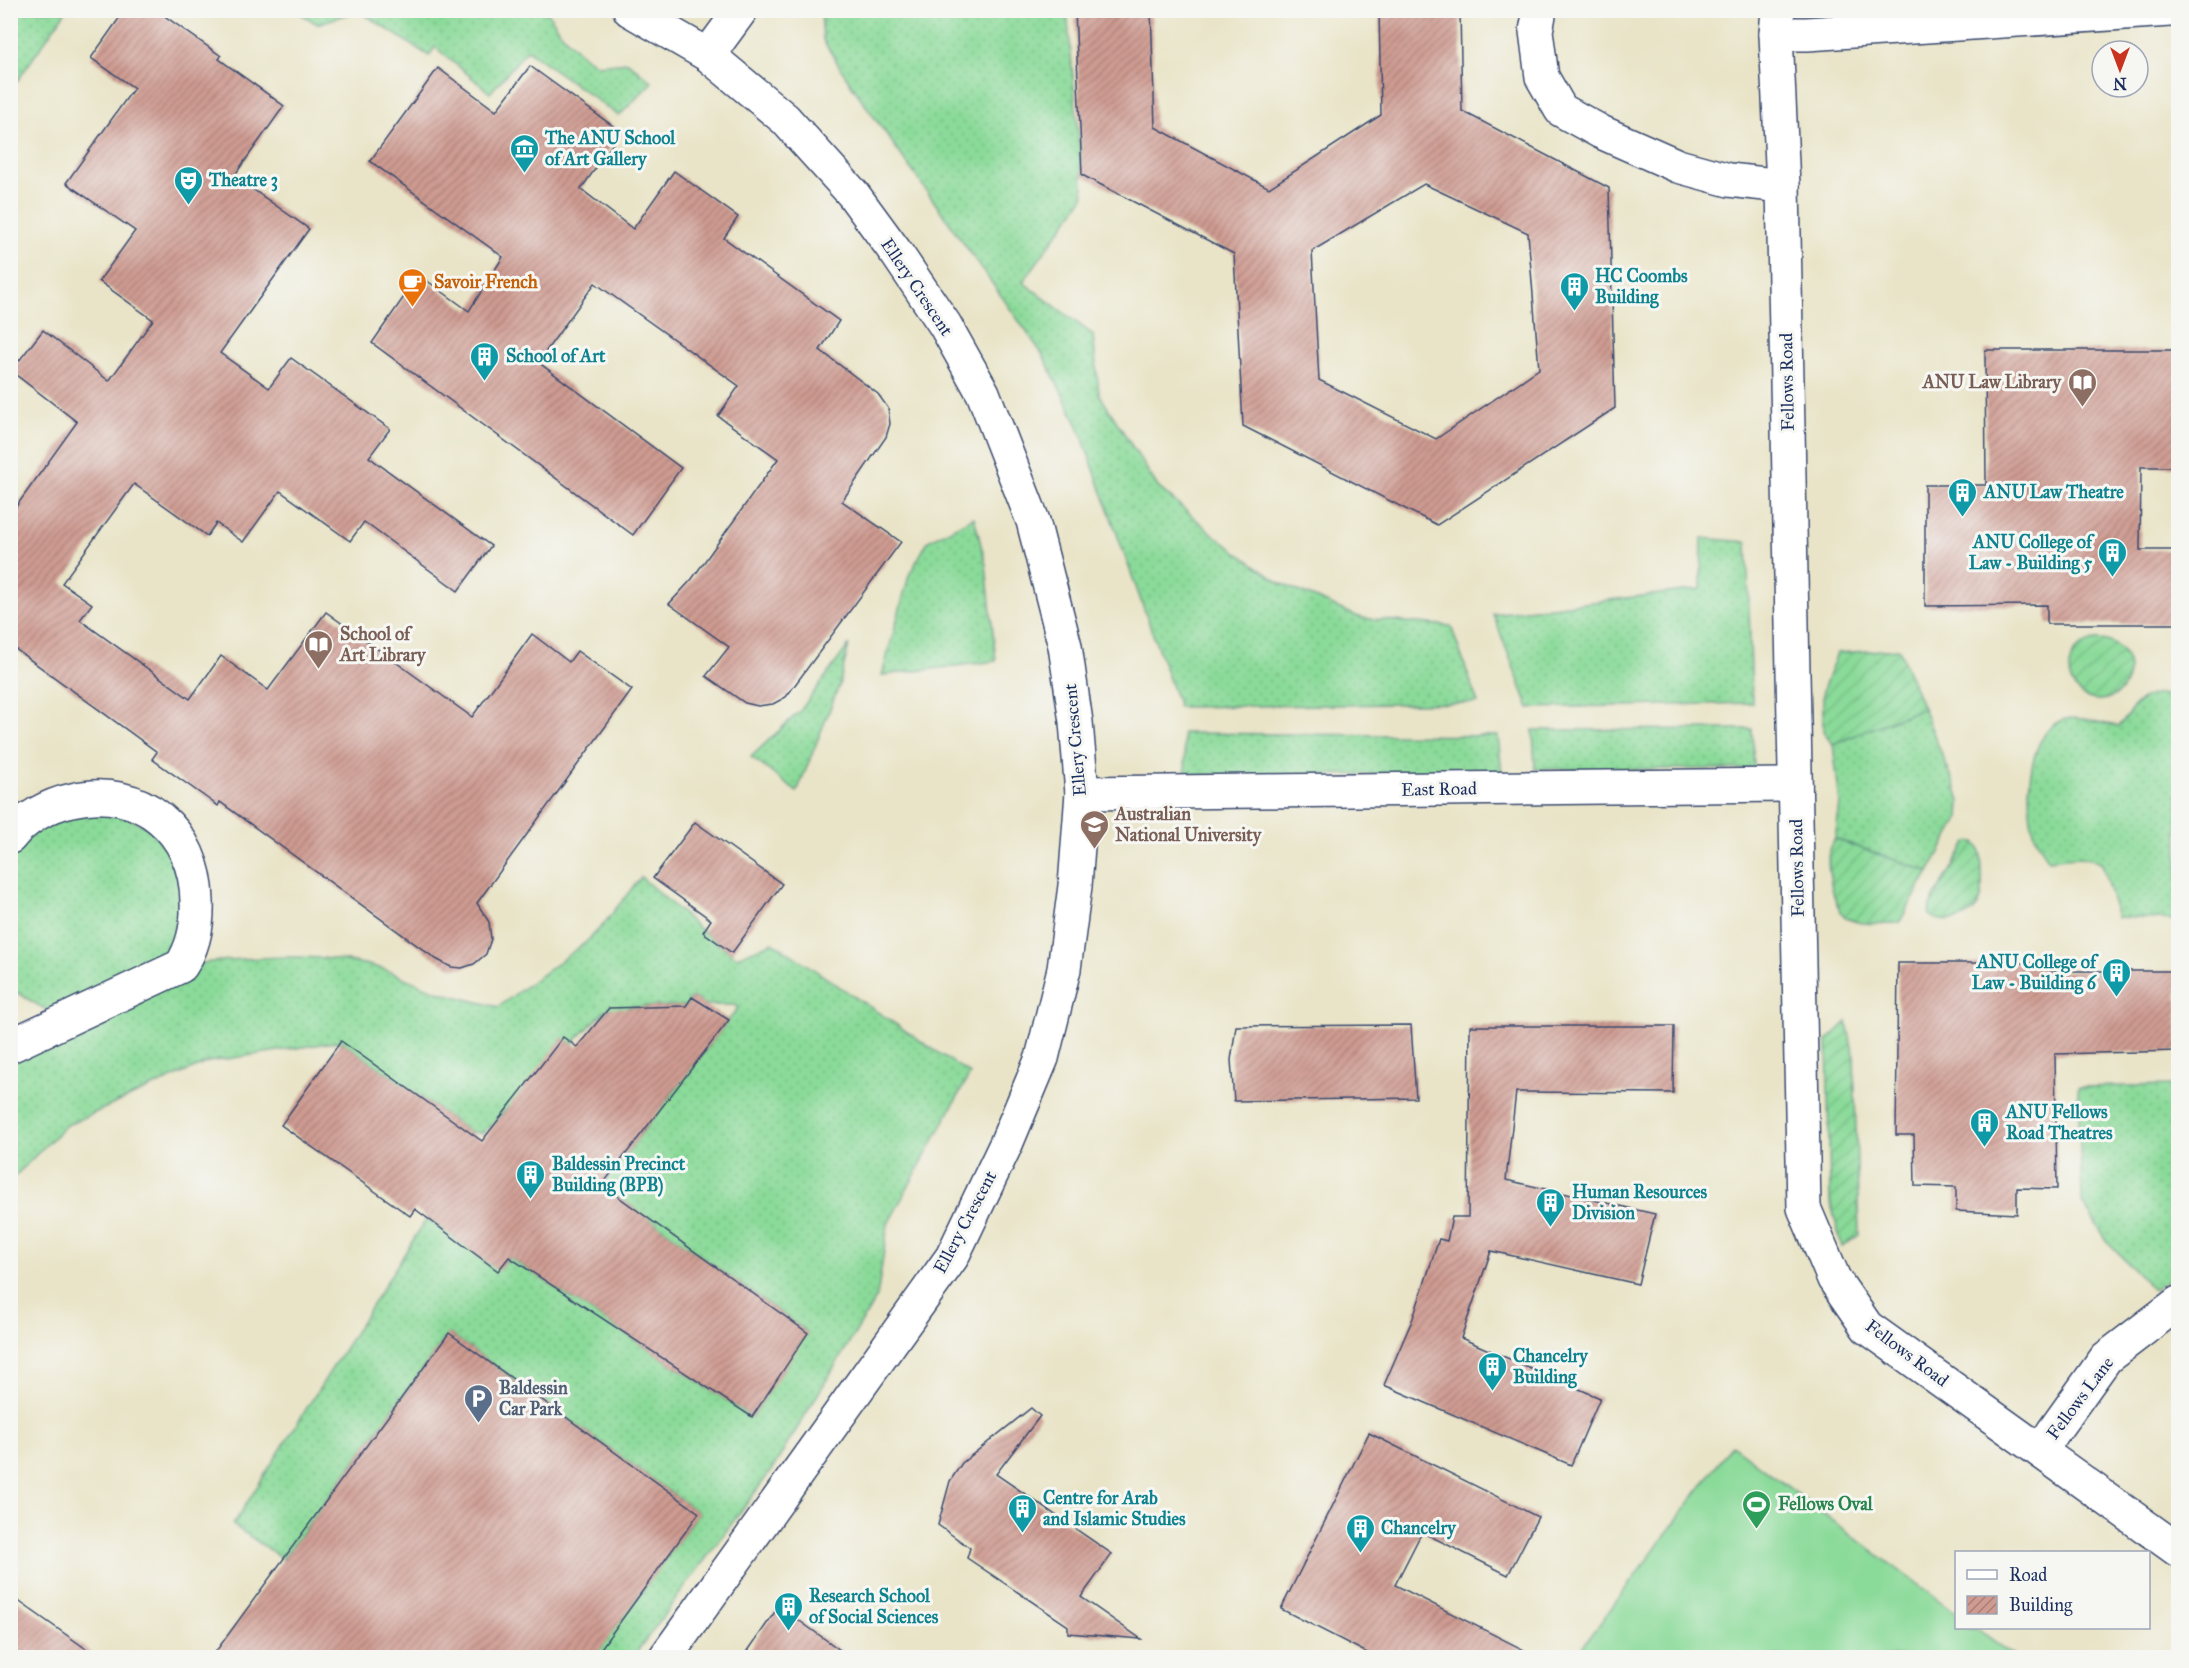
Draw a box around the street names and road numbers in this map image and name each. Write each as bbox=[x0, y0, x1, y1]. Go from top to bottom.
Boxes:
street label: Ellery Crescent bbox=[876, 234, 958, 341]
street label: Fellows Road bbox=[1775, 333, 1799, 431]
street label: Ellery Crescent bbox=[1059, 682, 1091, 797]
street label: East Road bbox=[1401, 777, 1477, 801]
street label: Fellows Road bbox=[1785, 819, 1809, 917]
street label: Ellery Crescent bbox=[929, 1166, 1002, 1277]
street label: Fellows Road bbox=[1861, 1315, 1953, 1391]
street label: Fellows Lane bbox=[2042, 1352, 2118, 1444]

